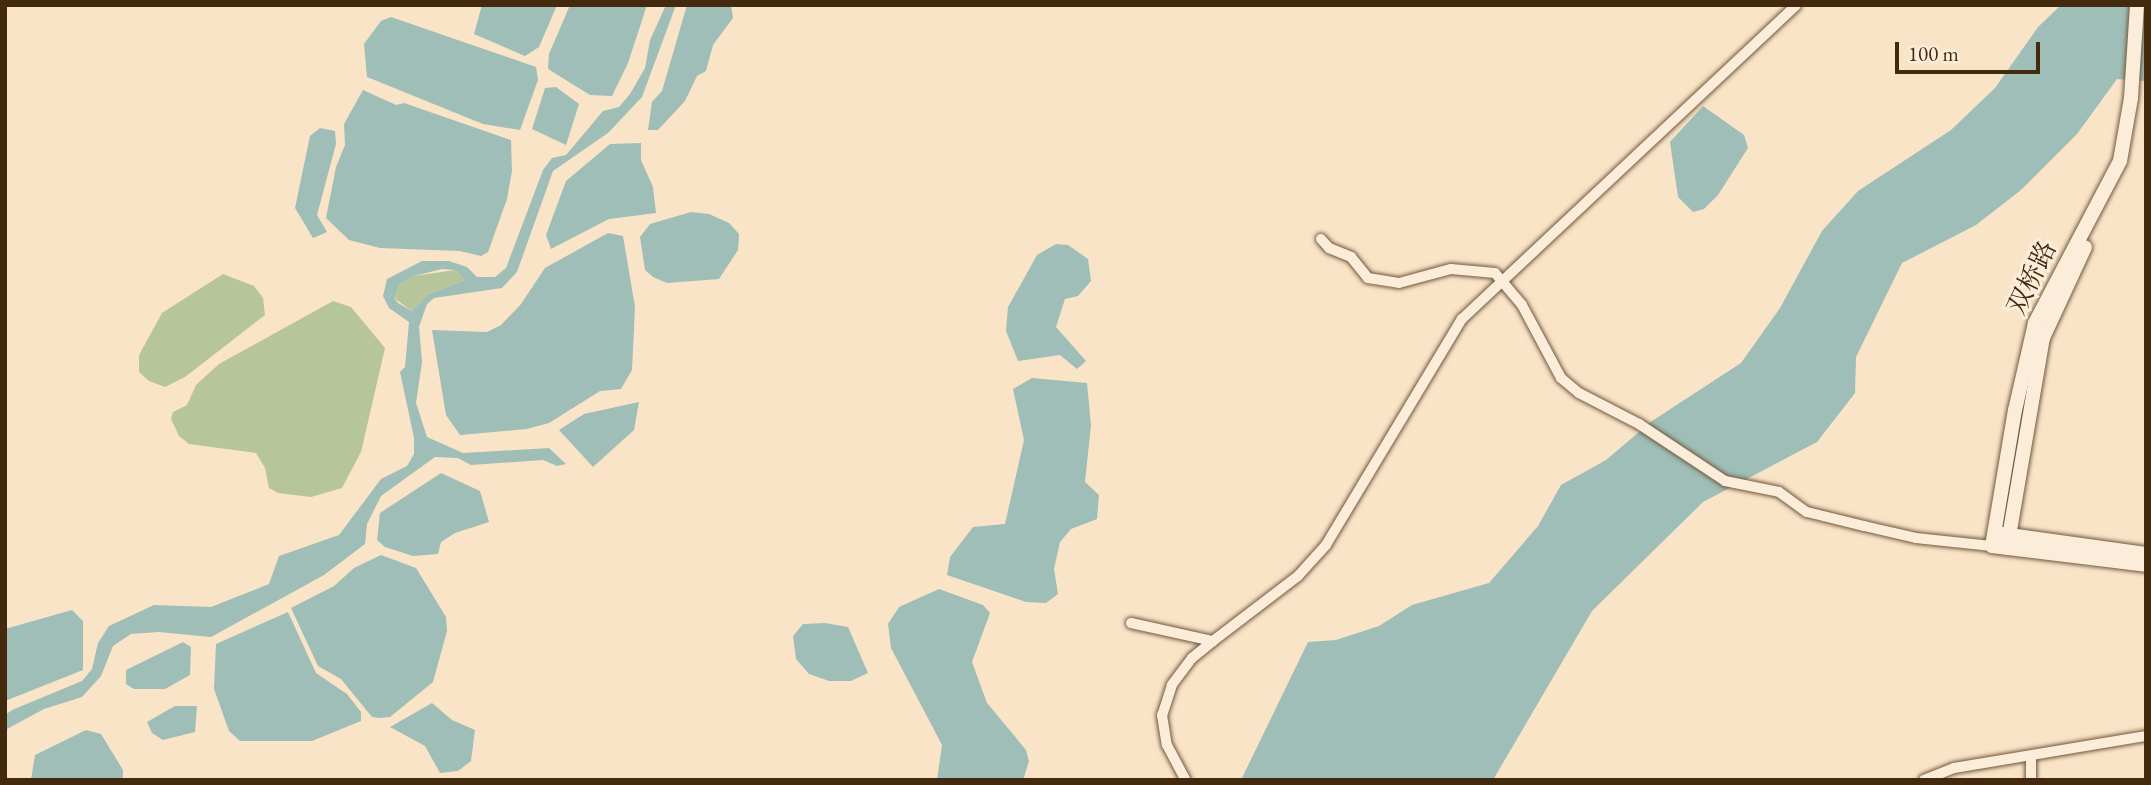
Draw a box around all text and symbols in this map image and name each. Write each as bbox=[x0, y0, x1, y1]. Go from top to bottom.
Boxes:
scale bar bbox=[1899, 28, 2044, 72]
text: 100 m bbox=[1908, 40, 1959, 67]
street label: 双桥路 bbox=[2001, 236, 2063, 320]

